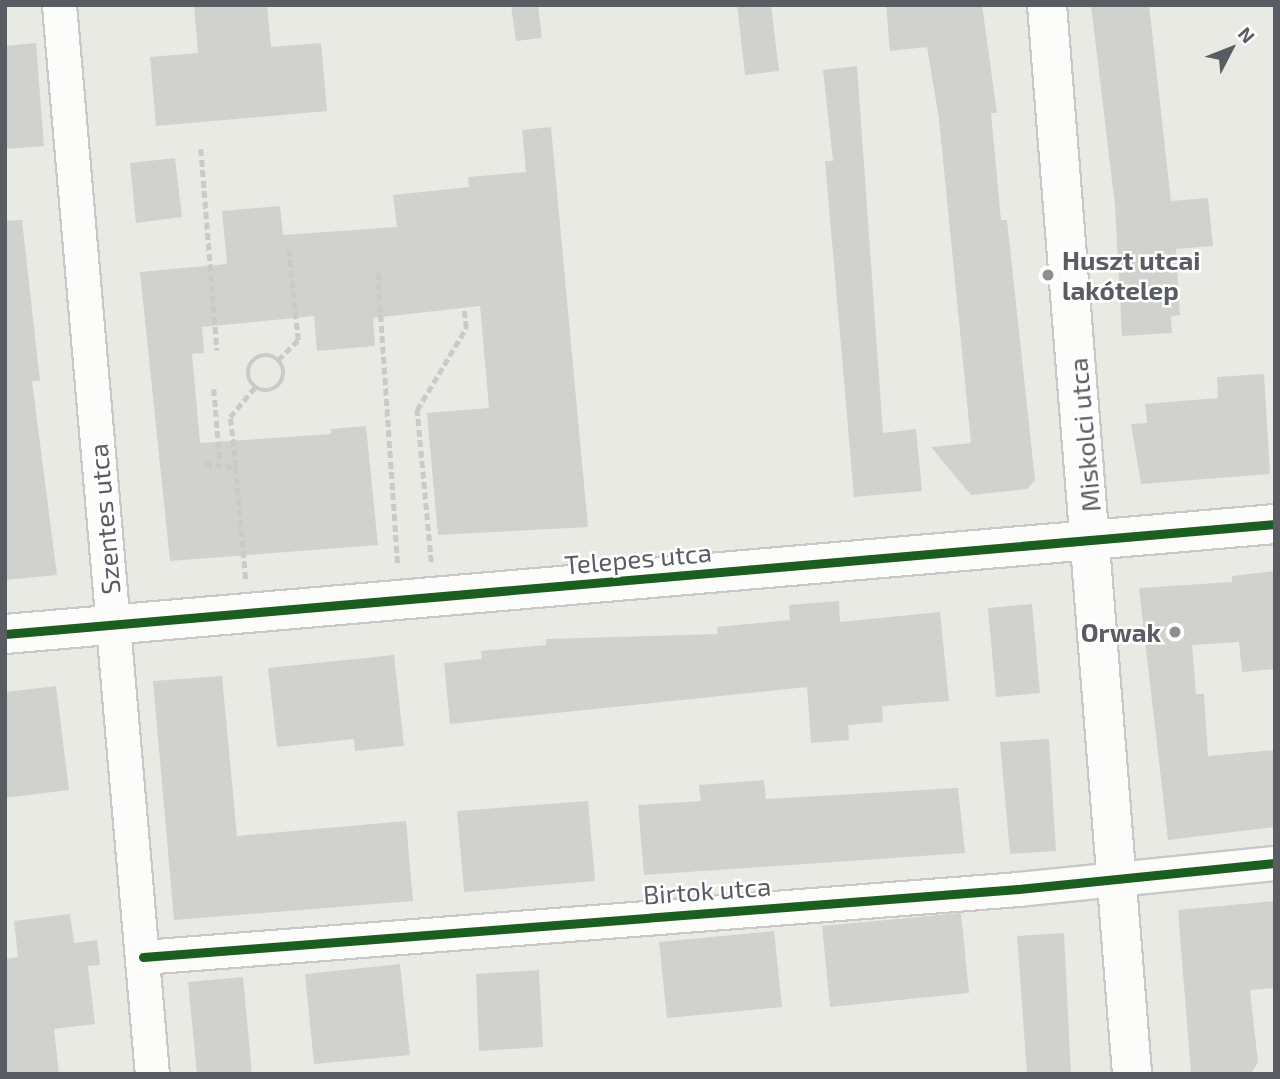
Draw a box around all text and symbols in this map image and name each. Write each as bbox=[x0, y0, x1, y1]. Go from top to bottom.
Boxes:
north arrow bbox=[1196, 14, 1266, 84]
text: N bbox=[1234, 22, 1260, 47]
place label: Huszt utcai lakótelep bbox=[1062, 244, 1200, 306]
marker: Huszt utcai lakótelep bbox=[1040, 267, 1056, 283]
street label: Miskolci utca bbox=[1062, 357, 1106, 513]
street label: Szentes utca bbox=[82, 442, 126, 596]
street label: Telepes utca bbox=[563, 536, 713, 580]
place label: Orwak bbox=[1081, 616, 1161, 648]
marker: Orwak bbox=[1167, 624, 1183, 640]
street label: Birtok utca bbox=[642, 870, 772, 910]

